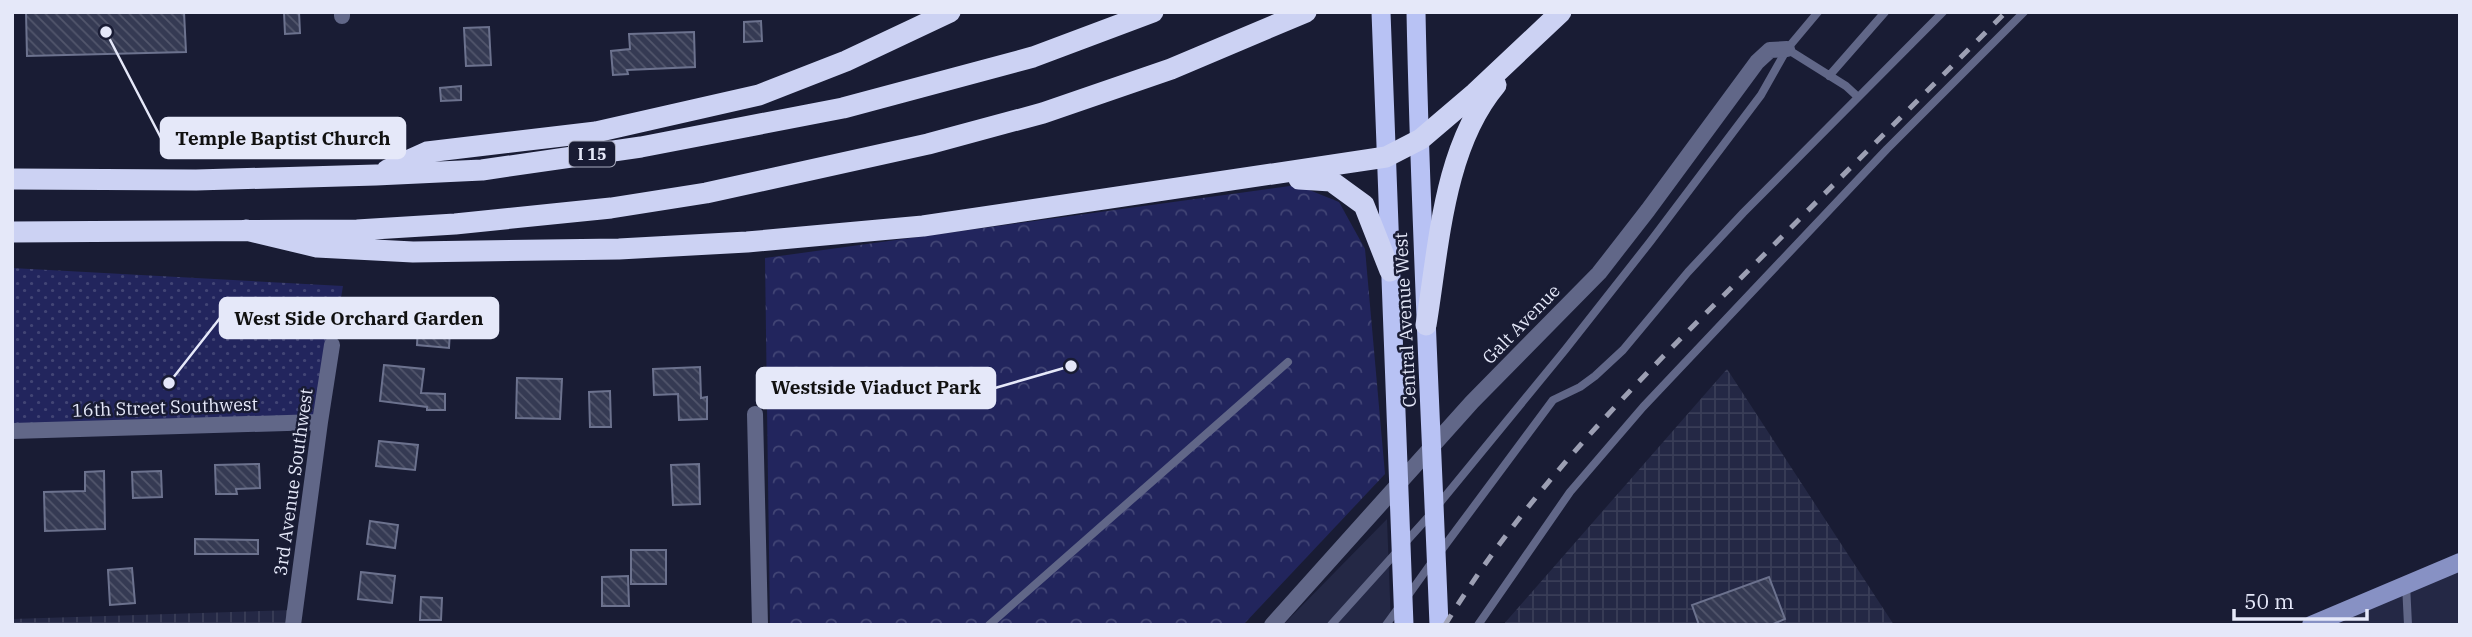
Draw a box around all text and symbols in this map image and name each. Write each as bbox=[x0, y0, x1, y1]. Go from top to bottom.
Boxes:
callout: Temple Baptist Church bbox=[161, 118, 405, 158]
text: Temple Baptist Church bbox=[175, 126, 391, 150]
road number: I 15 bbox=[569, 142, 615, 166]
street label: Central Avenue West bbox=[1389, 232, 1421, 408]
street label: Galt Avenue bbox=[1477, 279, 1565, 369]
callout: West Side Orchard Garden bbox=[220, 298, 498, 338]
text: West Side Orchard Garden bbox=[234, 306, 484, 330]
callout: Westside Viaduct Park bbox=[757, 368, 995, 408]
text: Westside Viaduct Park bbox=[771, 375, 981, 399]
street label: 3rd Avenue Southwest bbox=[268, 387, 318, 577]
street label: 16th Street Southwest bbox=[72, 392, 258, 422]
scale bar bbox=[2234, 578, 2367, 622]
text: 50 m bbox=[2244, 587, 2294, 615]

